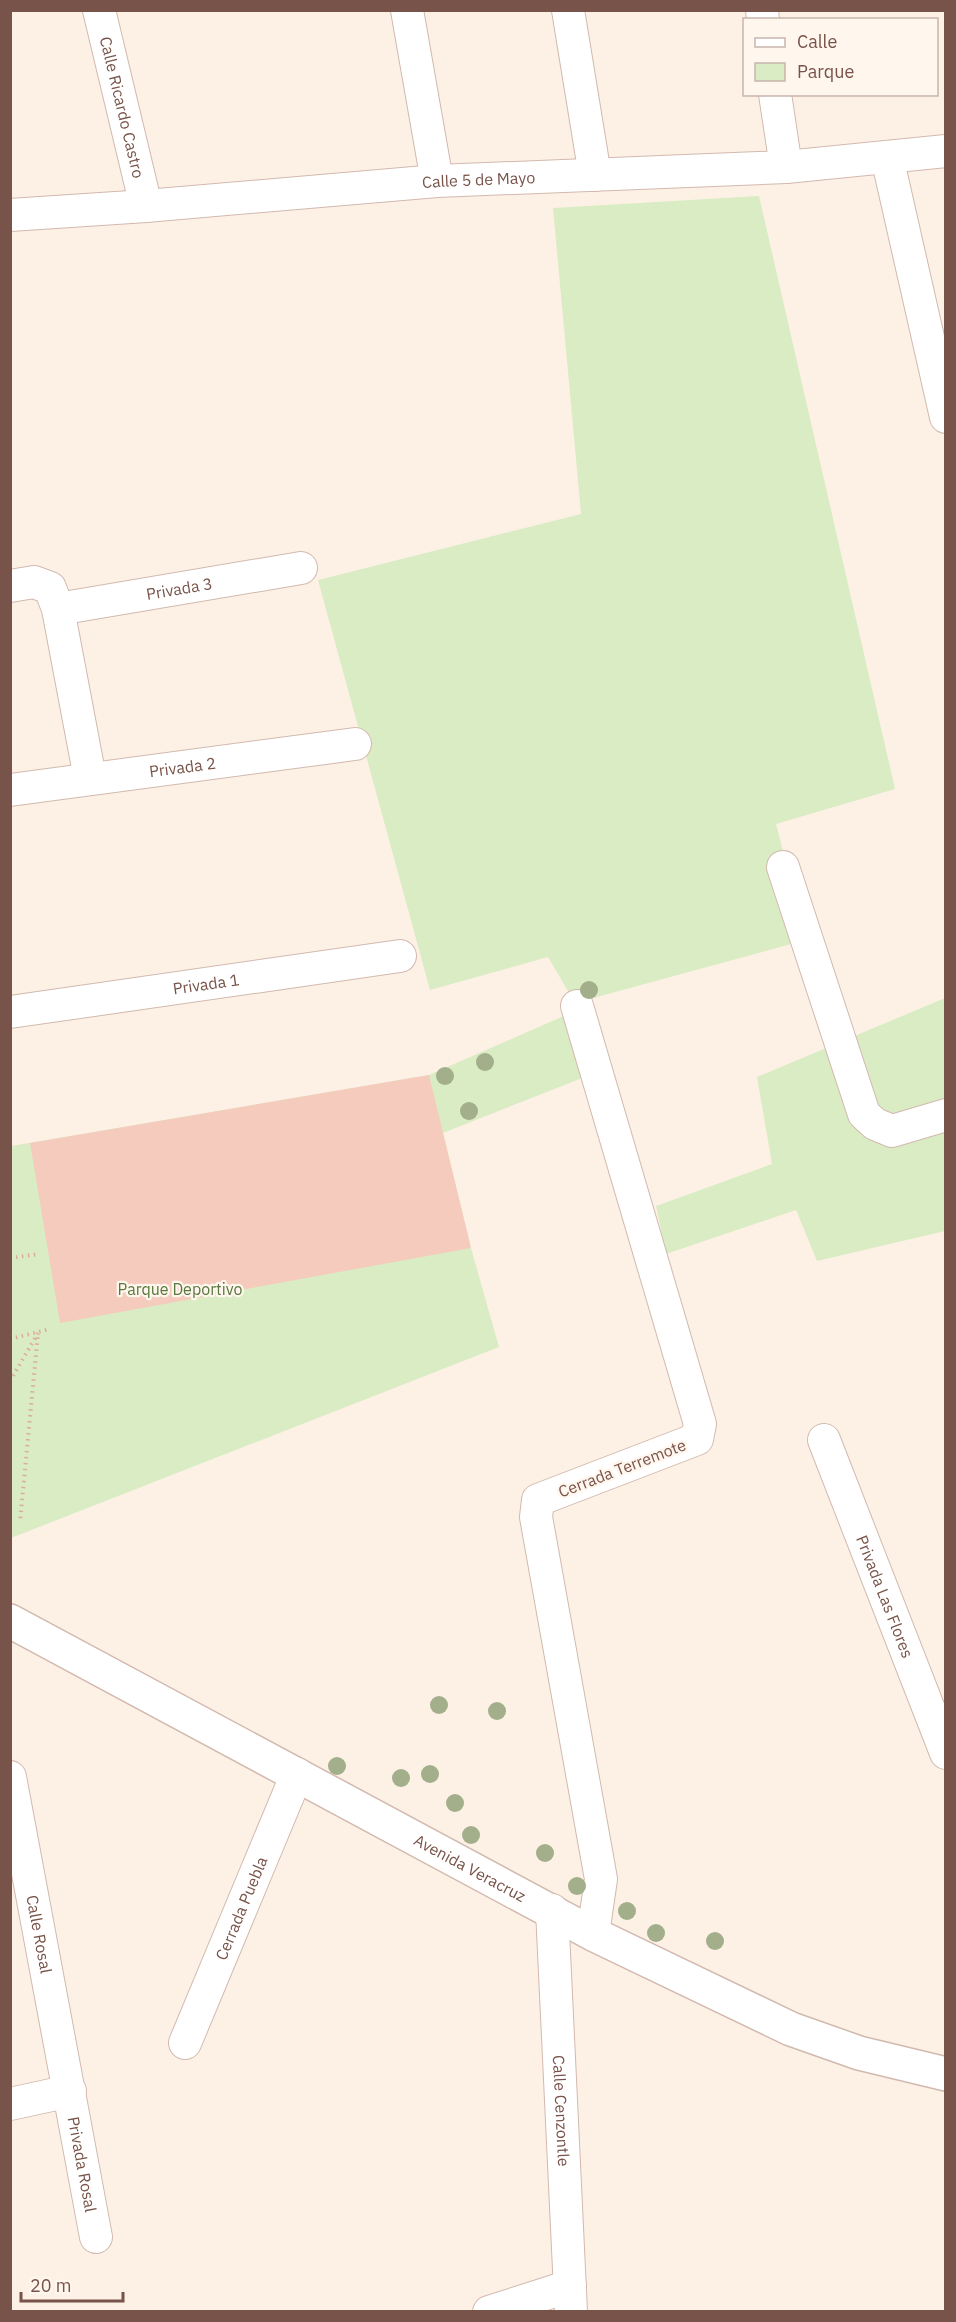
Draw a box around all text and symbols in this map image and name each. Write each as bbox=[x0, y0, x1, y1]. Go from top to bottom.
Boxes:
legend bbox=[743, 18, 938, 96]
text: Calle bbox=[797, 30, 837, 53]
street label: Calle Ricardo Castro bbox=[96, 34, 149, 180]
text: Parque bbox=[797, 60, 855, 83]
street label: Calle 5 de Mayo bbox=[421, 167, 536, 192]
street label: Privada 3 bbox=[145, 573, 214, 604]
street label: Privada 2 bbox=[148, 753, 217, 781]
street label: Privada 1 bbox=[171, 969, 241, 999]
park label: Parque Deportivo bbox=[118, 1279, 242, 1299]
street label: Cerrada Terremote bbox=[555, 1434, 689, 1502]
street label: Privada Las Flores bbox=[852, 1532, 918, 1661]
street label: Avenida Veracruz bbox=[411, 1830, 529, 1906]
street label: Cerrada Puebla bbox=[211, 1853, 272, 1963]
street label: Calle Rosal bbox=[22, 1893, 57, 1975]
street label: Calle Cenzontle bbox=[549, 2055, 574, 2167]
street label: Privada Rosal bbox=[64, 2115, 101, 2214]
scale bar bbox=[21, 2265, 123, 2303]
text: 20 m bbox=[30, 2274, 72, 2297]

